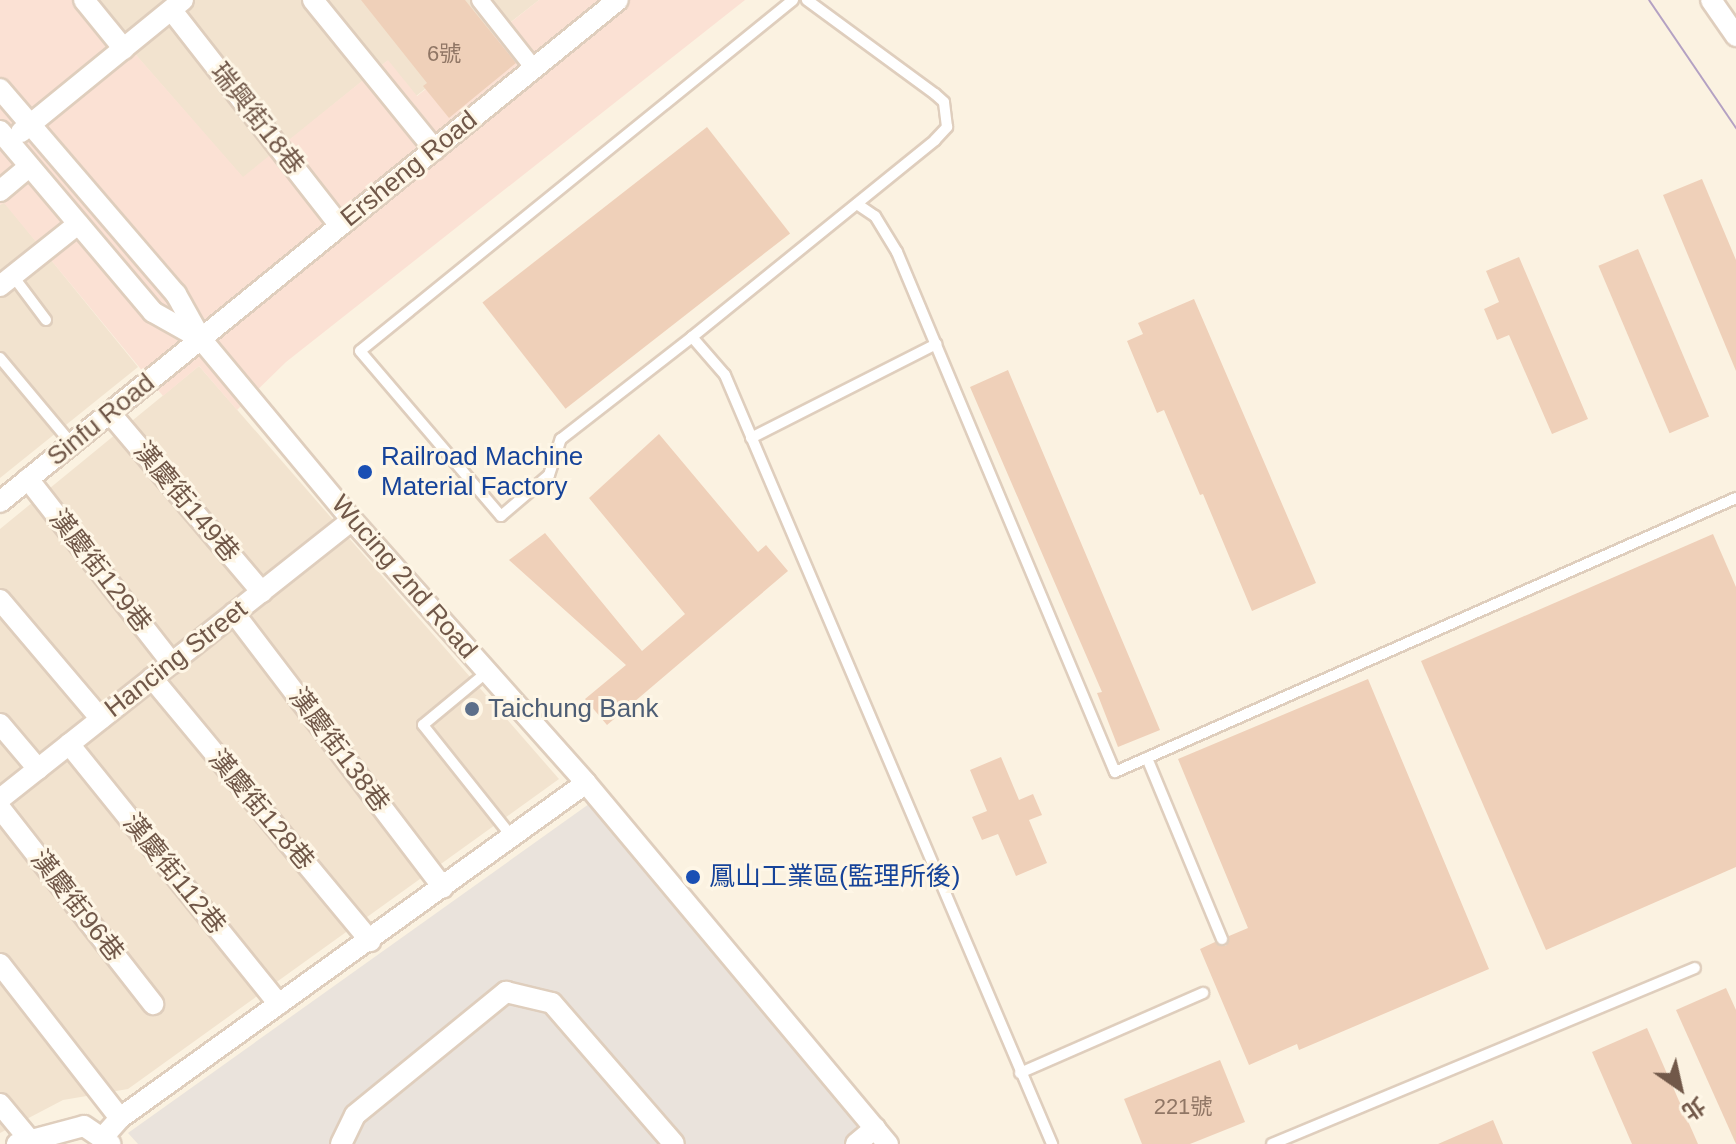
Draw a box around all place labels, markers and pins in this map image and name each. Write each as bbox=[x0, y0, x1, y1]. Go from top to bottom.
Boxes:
place label: Railroad Machine Material Factory bbox=[381, 441, 583, 502]
marker: Railroad Machine Material Factory bbox=[356, 463, 374, 481]
place label: Taichung Bank bbox=[488, 693, 659, 725]
marker: Taichung Bank bbox=[463, 700, 481, 718]
place label: 鳳山工業區(監理所後) bbox=[709, 861, 960, 893]
marker: 鳳山工業區(監理所後) bbox=[684, 868, 702, 886]

